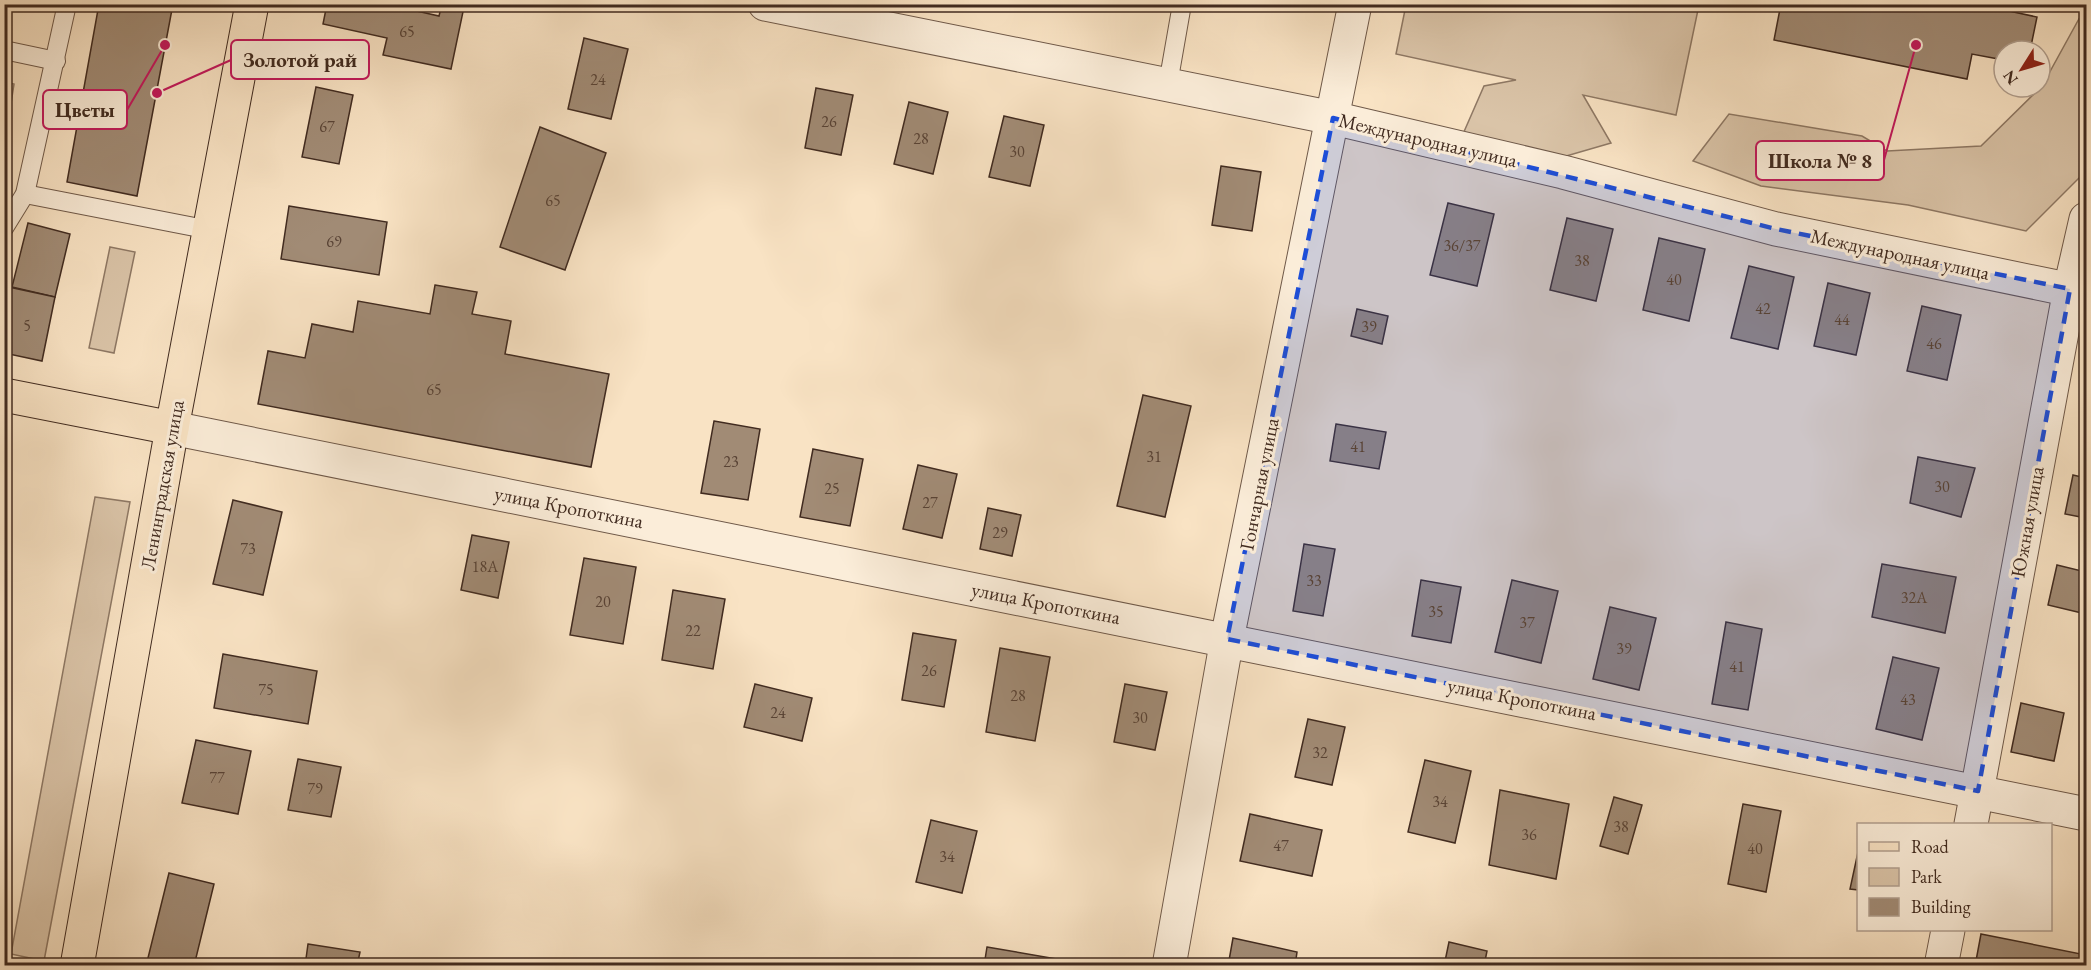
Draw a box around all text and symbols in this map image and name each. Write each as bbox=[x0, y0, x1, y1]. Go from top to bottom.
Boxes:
house number: 65 bbox=[399, 21, 415, 42]
north arrow bbox=[1992, 39, 2052, 99]
callout: Золотой рай bbox=[231, 40, 369, 79]
text: Золотой рай bbox=[243, 46, 357, 73]
text: N bbox=[1998, 66, 2023, 89]
house number: 24 bbox=[590, 69, 606, 90]
callout: Цветы bbox=[43, 90, 127, 129]
text: Цветы bbox=[55, 96, 115, 123]
street label: Международная улица bbox=[1336, 107, 1520, 173]
house number: 26 bbox=[821, 111, 837, 132]
house number: 67 bbox=[319, 116, 335, 137]
house number: 28 bbox=[913, 128, 929, 149]
house number: 30 bbox=[1009, 141, 1025, 162]
callout: Школа № 8 bbox=[1756, 141, 1884, 180]
text: Школа № 8 bbox=[1768, 147, 1872, 174]
house number: 65 bbox=[545, 190, 561, 211]
street label: Международная улица bbox=[1808, 222, 1992, 286]
house number: 69 bbox=[326, 231, 342, 252]
house number: 36/37 bbox=[1443, 235, 1481, 256]
house number: 38 bbox=[1574, 250, 1590, 271]
house number: 40 bbox=[1666, 269, 1682, 290]
house number: 42 bbox=[1755, 298, 1771, 319]
house number: 44 bbox=[1834, 309, 1850, 330]
house number: 5 bbox=[23, 315, 31, 336]
house number: 39 bbox=[1361, 316, 1377, 337]
house number: 46 bbox=[1926, 333, 1942, 354]
house number: 65 bbox=[426, 379, 442, 400]
street label: Ленинградская улица bbox=[134, 398, 190, 572]
street label: Гончарная улица bbox=[1233, 416, 1285, 552]
house number: 41 bbox=[1350, 436, 1366, 457]
house number: 31 bbox=[1146, 446, 1162, 467]
house number: 23 bbox=[723, 451, 739, 472]
street label: Южная улица bbox=[2004, 464, 2050, 580]
house number: 30 bbox=[1934, 476, 1950, 497]
house number: 25 bbox=[824, 478, 840, 499]
street label: улица Кропоткина bbox=[492, 480, 646, 534]
house number: 27 bbox=[922, 492, 938, 513]
house number: 29 bbox=[992, 522, 1008, 543]
house number: 73 bbox=[240, 538, 256, 559]
house number: 18А bbox=[472, 556, 499, 577]
house number: 33 bbox=[1306, 570, 1322, 591]
street label: улица Кропоткина bbox=[969, 576, 1123, 630]
house number: 32А bbox=[1901, 587, 1928, 608]
house number: 20 bbox=[595, 591, 611, 612]
house number: 35 bbox=[1428, 601, 1444, 622]
house number: 37 bbox=[1519, 612, 1535, 633]
house number: 22 bbox=[685, 620, 701, 641]
house number: 39 bbox=[1616, 638, 1632, 659]
house number: 41 bbox=[1729, 656, 1745, 677]
house number: 26 bbox=[921, 660, 937, 681]
street label: улица Кропоткина bbox=[1445, 672, 1599, 726]
house number: 75 bbox=[258, 679, 274, 700]
house number: 28 bbox=[1010, 685, 1026, 706]
house number: 43 bbox=[1900, 689, 1916, 710]
house number: 24 bbox=[770, 702, 786, 723]
house number: 30 bbox=[1132, 707, 1148, 728]
house number: 32 bbox=[1312, 742, 1328, 763]
house number: 77 bbox=[209, 767, 225, 788]
house number: 79 bbox=[307, 778, 323, 799]
house number: 34 bbox=[1432, 791, 1448, 812]
house number: 38 bbox=[1613, 816, 1629, 837]
legend bbox=[1857, 823, 2052, 931]
house number: 36 bbox=[1521, 824, 1537, 845]
house number: 47 bbox=[1273, 835, 1289, 856]
text: Road bbox=[1911, 835, 1950, 858]
house number: 40 bbox=[1747, 838, 1763, 859]
house number: 34 bbox=[939, 846, 955, 867]
text: Park bbox=[1911, 865, 1942, 888]
text: Building bbox=[1911, 895, 1971, 918]

